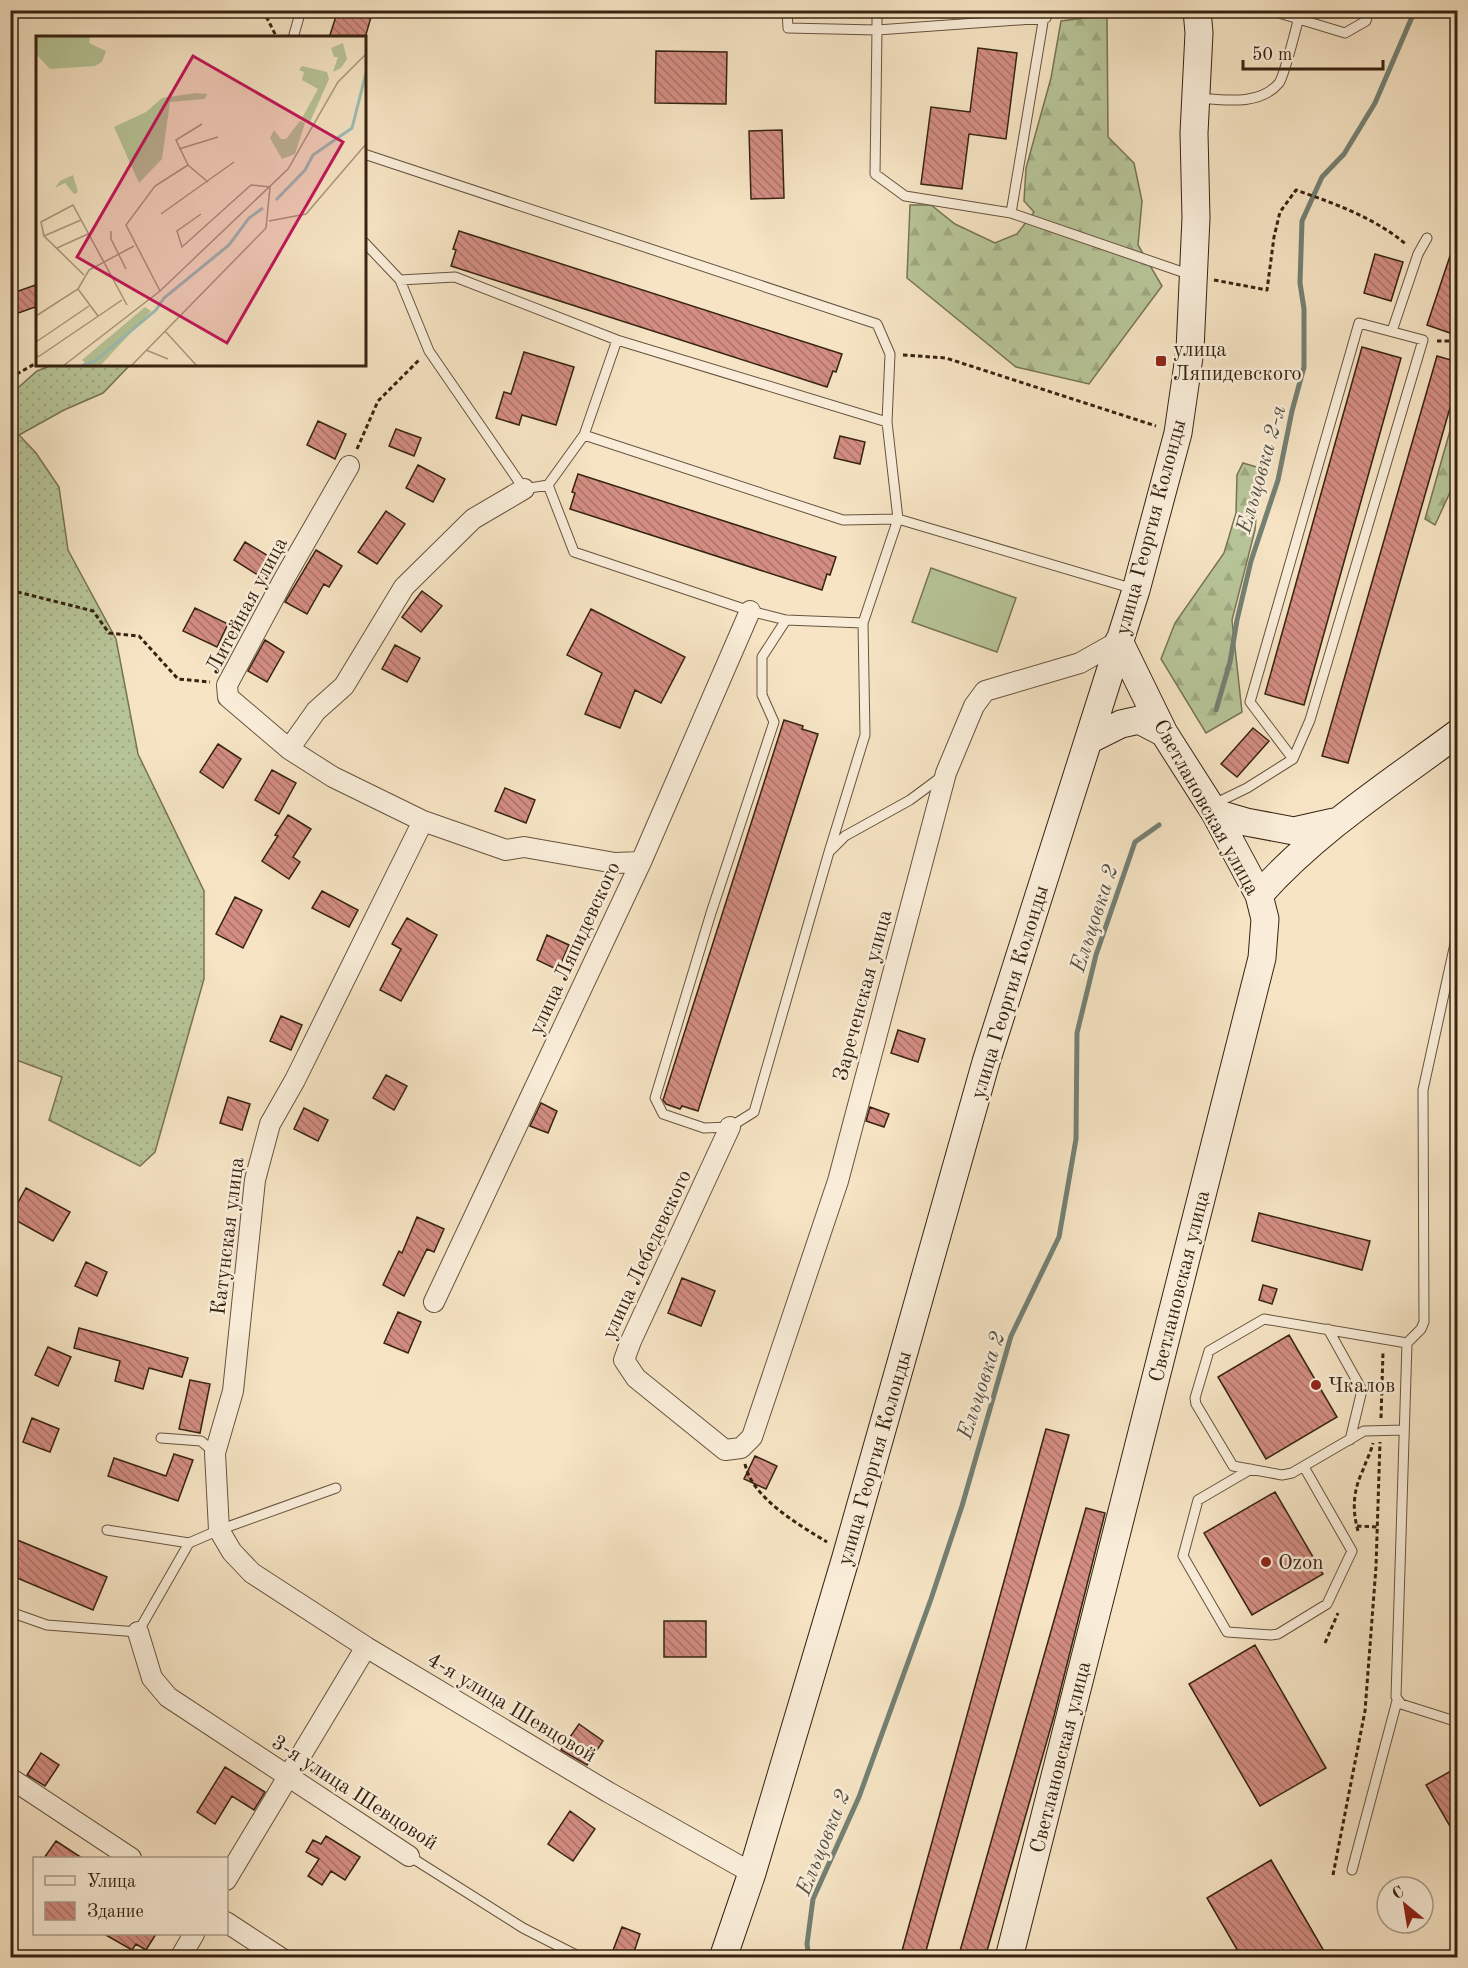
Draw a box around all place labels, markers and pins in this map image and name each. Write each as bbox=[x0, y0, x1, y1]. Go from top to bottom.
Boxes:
place label: улица Ляпидевского bbox=[1173, 340, 1302, 385]
marker: улица Ляпидевского bbox=[1154, 354, 1168, 368]
place label: Чкалов bbox=[1328, 1376, 1395, 1397]
marker: Чкалов bbox=[1309, 1378, 1323, 1392]
place label: Ozon bbox=[1278, 1553, 1324, 1574]
marker: Ozon bbox=[1259, 1555, 1273, 1569]

